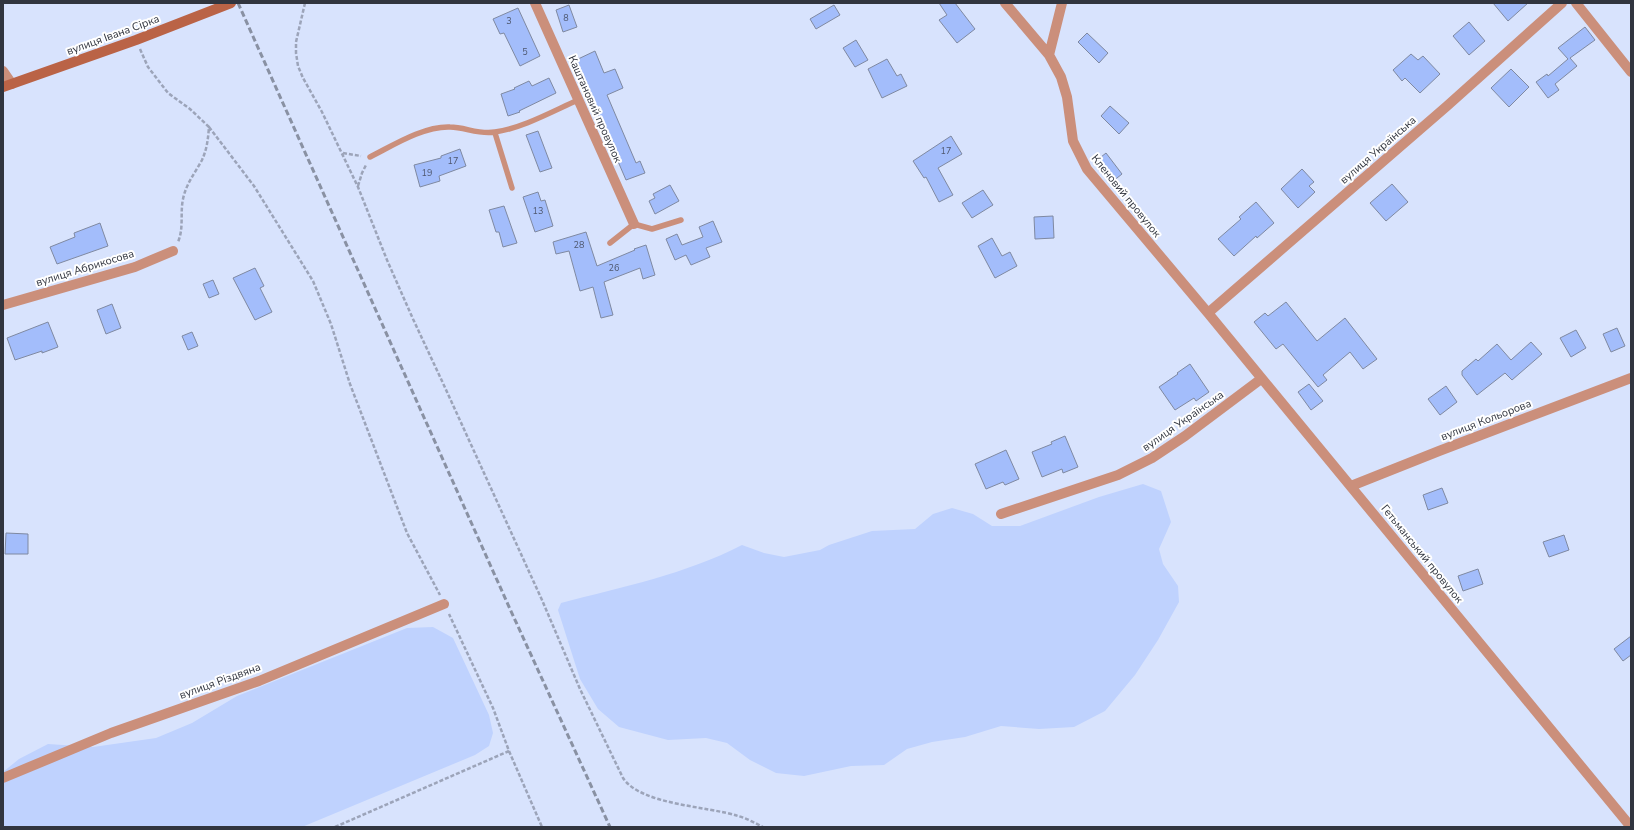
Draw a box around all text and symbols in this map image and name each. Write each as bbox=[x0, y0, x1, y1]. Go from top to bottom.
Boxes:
street label: вулиця Івана Сірка bbox=[64, 11, 162, 59]
house number: 8 bbox=[563, 12, 569, 24]
house number: 3 bbox=[506, 15, 512, 27]
house number: 5 bbox=[522, 46, 528, 58]
street label: Каштановий провулок bbox=[565, 53, 626, 165]
street label: вулиця Українська bbox=[1337, 113, 1419, 187]
house number: 17 bbox=[941, 145, 951, 157]
street label: Кленовий провулок bbox=[1088, 151, 1164, 241]
house number: 17 bbox=[448, 155, 458, 167]
house number: 19 bbox=[422, 167, 432, 179]
house number: 13 bbox=[533, 205, 543, 217]
house number: 28 bbox=[574, 239, 584, 251]
street label: вулиця Абрикосова bbox=[34, 246, 136, 290]
house number: 26 bbox=[609, 262, 619, 274]
street label: вулиця Українська bbox=[1139, 387, 1227, 455]
street label: вулиця Кольорова bbox=[1439, 396, 1533, 444]
street label: Гетьманський провулок bbox=[1378, 502, 1467, 607]
street label: вулиця Різдвяна bbox=[177, 659, 263, 703]

